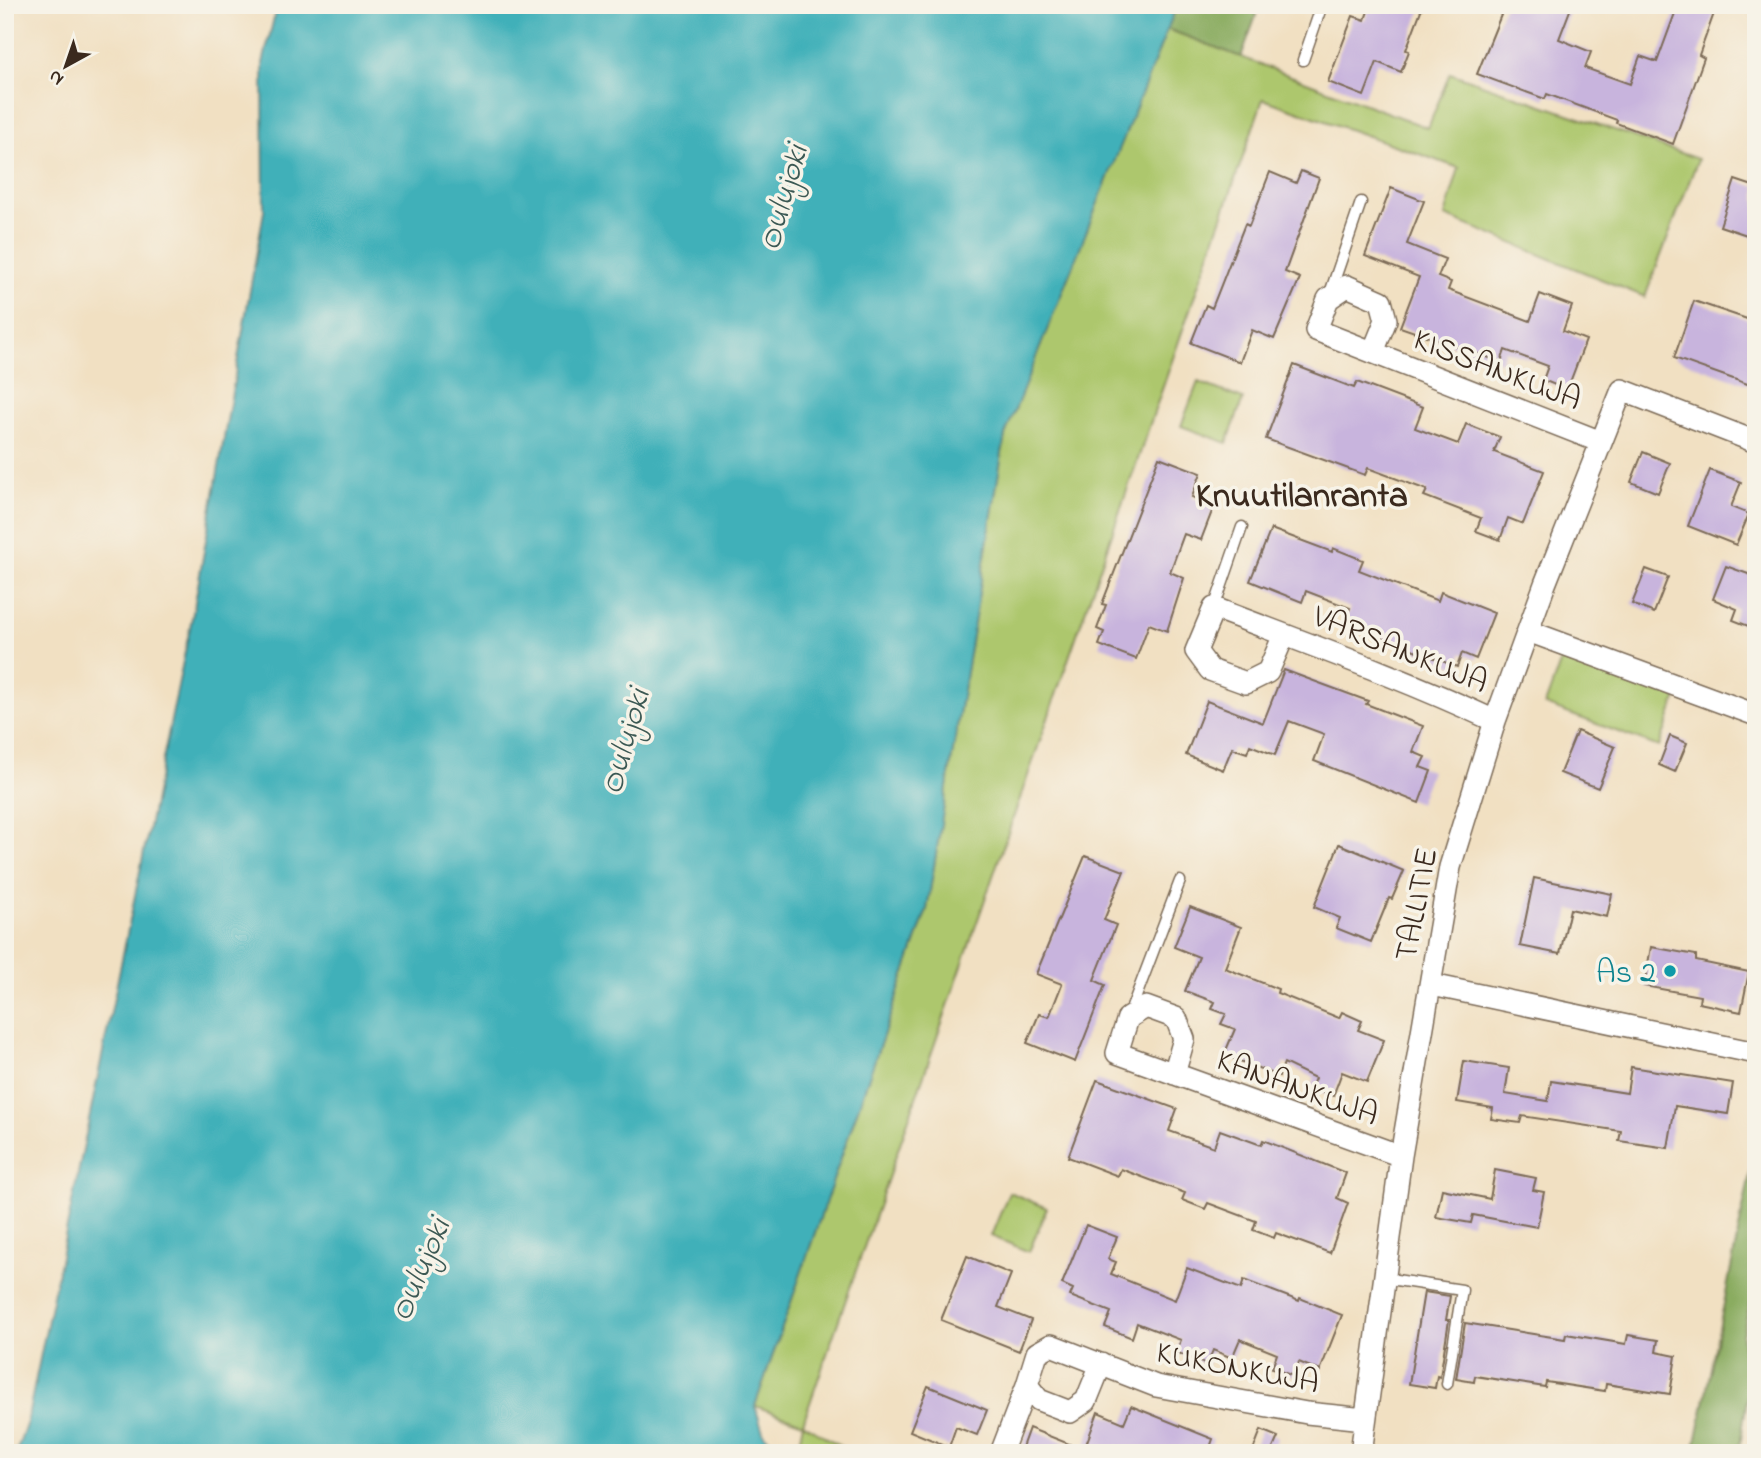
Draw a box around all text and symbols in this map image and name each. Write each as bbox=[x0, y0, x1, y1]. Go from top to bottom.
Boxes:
north arrow bbox=[32, 32, 102, 102]
text: N bbox=[43, 63, 70, 92]
water label: Oulujoki bbox=[747, 137, 824, 257]
street label: KISSANKUJA bbox=[1406, 318, 1588, 425]
district label: Knuutilanranta bbox=[1196, 472, 1408, 523]
street label: VARSANKUJA bbox=[1304, 594, 1494, 708]
water label: Oulujoki bbox=[589, 681, 666, 801]
street label: TALLITIE bbox=[1384, 844, 1452, 965]
place label: As 2 bbox=[1596, 951, 1656, 998]
marker: As 2 bbox=[1662, 963, 1678, 979]
street label: KANANKUJA bbox=[1209, 1038, 1384, 1140]
water label: Oulujoki bbox=[378, 1209, 466, 1330]
street label: KUKONKUJA bbox=[1152, 1331, 1323, 1408]

